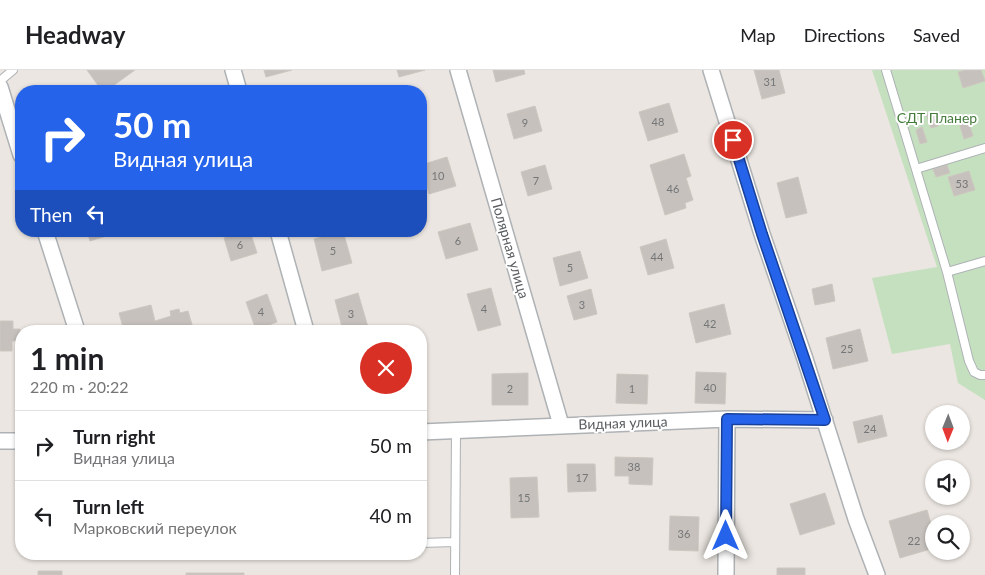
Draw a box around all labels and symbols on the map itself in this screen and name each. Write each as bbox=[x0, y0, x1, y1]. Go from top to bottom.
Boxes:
house number: 31 bbox=[764, 75, 776, 88]
park label: СДТ Планер bbox=[897, 109, 977, 126]
house number: 48 bbox=[652, 115, 664, 128]
house number: 9 bbox=[522, 116, 528, 129]
pin bbox=[712, 119, 754, 161]
house number: 10 bbox=[432, 169, 445, 182]
house number: 7 bbox=[533, 174, 539, 187]
house number: 53 bbox=[956, 177, 968, 190]
house number: 46 bbox=[667, 182, 679, 195]
street label: Полярная улица bbox=[488, 195, 533, 300]
house number: 6 bbox=[455, 234, 461, 247]
house number: 6 bbox=[237, 238, 243, 251]
house number: 5 bbox=[330, 244, 336, 257]
house number: 44 bbox=[651, 250, 664, 263]
house number: 5 bbox=[567, 261, 573, 274]
house number: 3 bbox=[579, 298, 585, 311]
house number: 4 bbox=[481, 302, 488, 315]
house number: 4 bbox=[258, 305, 265, 318]
house number: 3 bbox=[348, 307, 354, 320]
house number: 42 bbox=[704, 317, 716, 330]
house number: 25 bbox=[841, 342, 853, 355]
house number: 40 bbox=[704, 381, 717, 394]
house number: 2 bbox=[507, 382, 513, 395]
house number: 1 bbox=[629, 382, 635, 395]
north arrow bbox=[925, 405, 970, 450]
street label: Видная улица bbox=[578, 412, 668, 433]
house number: 24 bbox=[864, 422, 877, 435]
house number: 38 bbox=[628, 460, 640, 473]
house number: 17 bbox=[576, 471, 588, 484]
house number: 15 bbox=[518, 491, 530, 504]
position arrow bbox=[699, 509, 751, 561]
house number: 36 bbox=[678, 527, 690, 540]
house number: 22 bbox=[908, 534, 920, 547]

